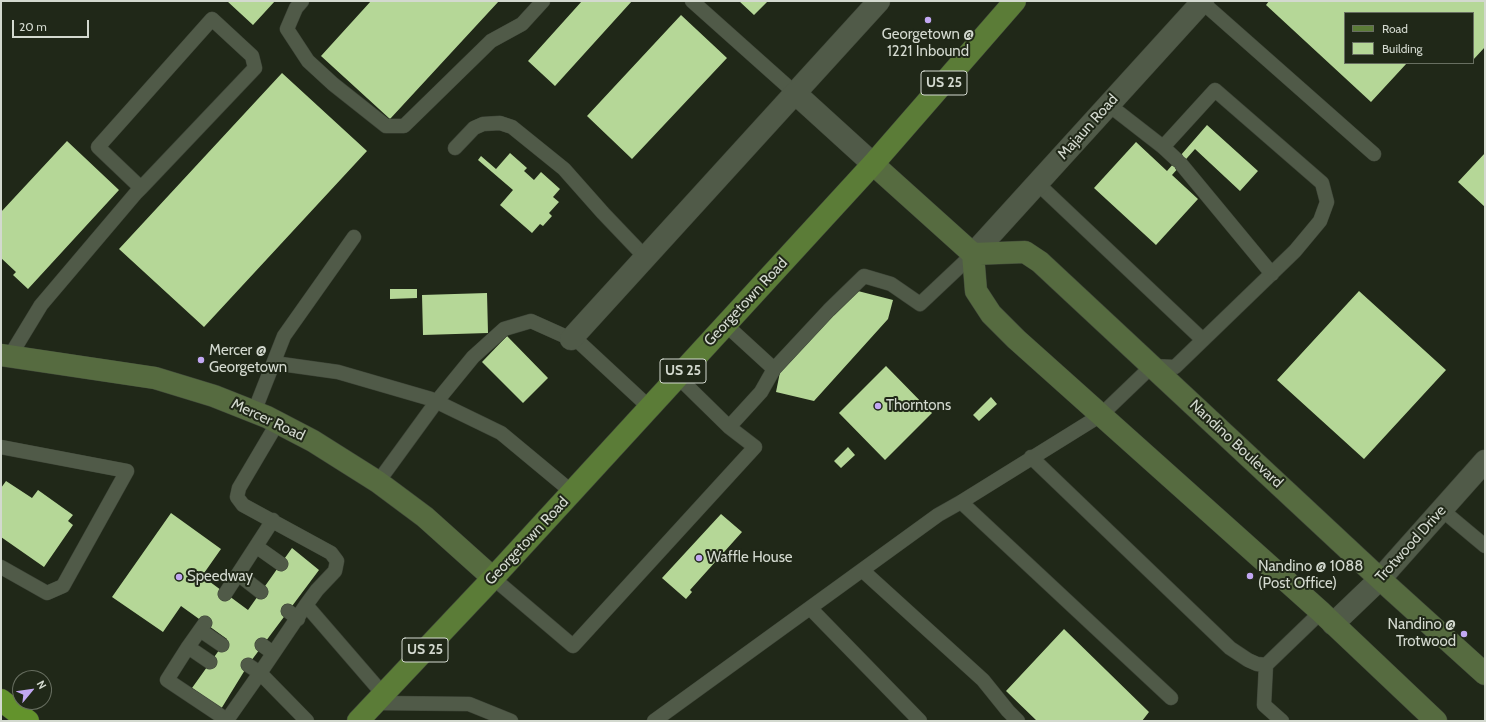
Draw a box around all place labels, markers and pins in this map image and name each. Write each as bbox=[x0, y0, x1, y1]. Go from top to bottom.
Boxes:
marker: Georgetown @ 1221 Inbound bbox=[923, 15, 933, 25]
place label: Georgetown @ 1221 Inbound bbox=[882, 26, 974, 61]
place label: Mercer @ Georgetown bbox=[209, 342, 287, 377]
marker: Mercer @ Georgetown bbox=[196, 355, 206, 365]
place label: Thorntons bbox=[886, 397, 951, 415]
marker: Thorntons bbox=[873, 401, 883, 411]
place label: Waffle House bbox=[707, 549, 793, 567]
marker: Waffle House bbox=[694, 553, 704, 563]
place label: Nandino @ 1088 (Post Office) bbox=[1258, 558, 1363, 593]
place label: Speedway bbox=[187, 568, 253, 586]
marker: Nandino @ 1088 (Post Office) bbox=[1245, 571, 1255, 581]
marker: Speedway bbox=[174, 572, 184, 582]
place label: Nandino @ Trotwood bbox=[1388, 616, 1456, 651]
marker: Nandino @ Trotwood bbox=[1459, 629, 1469, 639]

